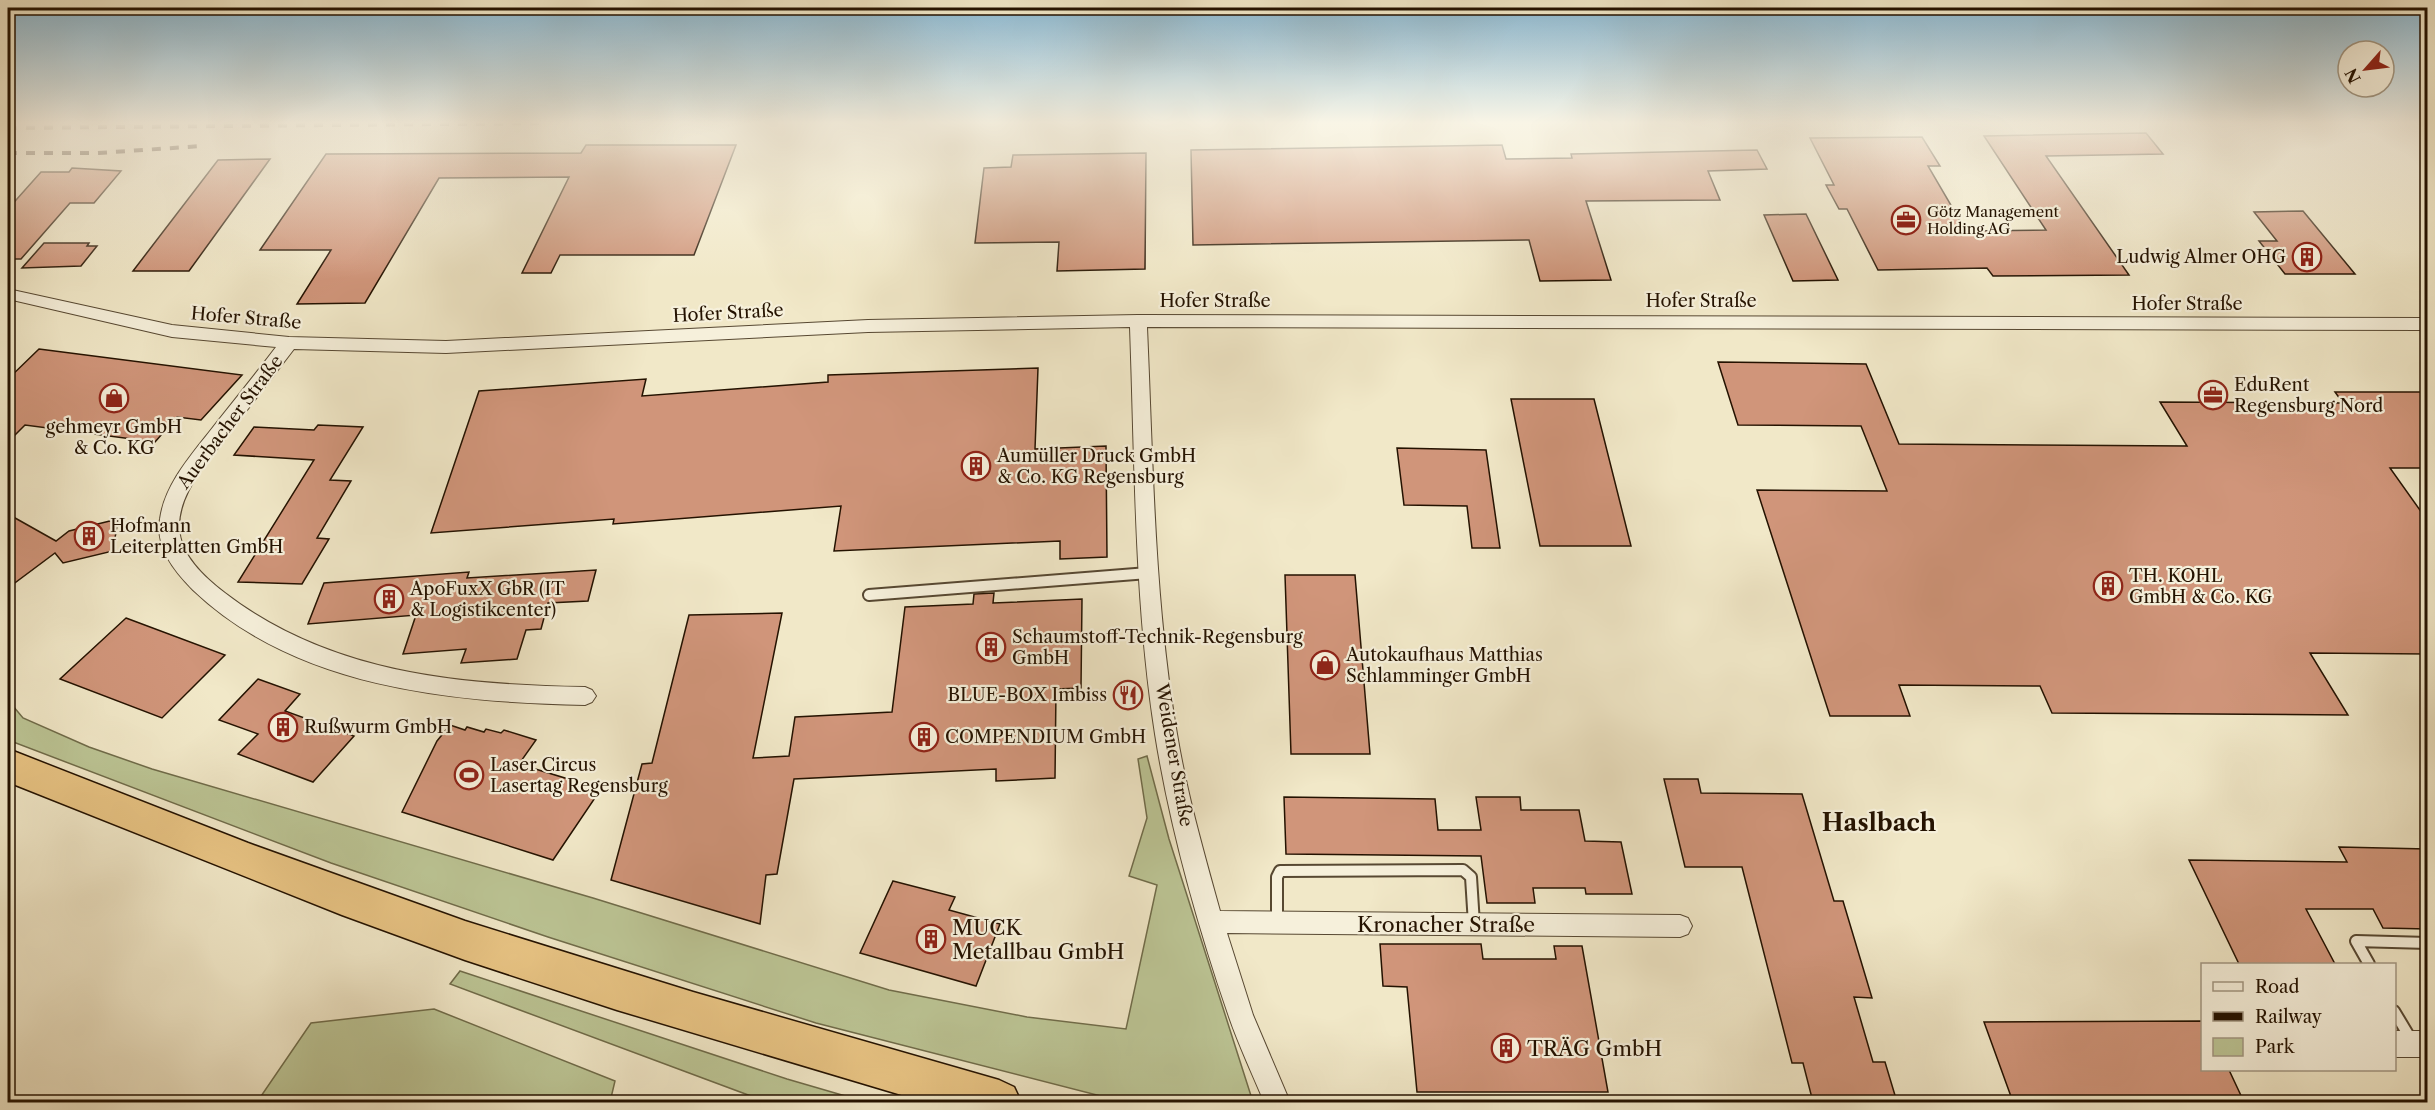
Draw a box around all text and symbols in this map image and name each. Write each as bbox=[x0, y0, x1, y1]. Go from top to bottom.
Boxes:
north arrow bbox=[2336, 39, 2396, 99]
text: N bbox=[2341, 65, 2365, 87]
place label: Götz Management Holding AG bbox=[1927, 202, 2060, 238]
office icon: Götz Management Holding AG bbox=[1890, 204, 1922, 236]
building icon: Ludwig Almer OHG bbox=[2291, 241, 2323, 273]
place label: Ludwig Almer OHG bbox=[2116, 246, 2286, 268]
street label: Hofer Straße bbox=[1159, 290, 1271, 312]
street label: Hofer Straße bbox=[1645, 290, 1757, 312]
street label: Hofer Straße bbox=[2131, 293, 2243, 315]
street label: Hofer Straße bbox=[672, 299, 784, 327]
street label: Hofer Straße bbox=[190, 302, 302, 334]
street label: Auerbacher Straße bbox=[172, 351, 287, 494]
place label: EduRent Regensburg Nord bbox=[2234, 374, 2383, 417]
office icon: EduRent Regensburg Nord bbox=[2197, 379, 2229, 411]
shop icon: gehmeyr GmbH & Co. KG bbox=[98, 382, 130, 414]
place label: gehmeyr GmbH & Co. KG bbox=[46, 416, 182, 459]
place label: Aumüller Druck GmbH & Co. KG Regensburg bbox=[996, 445, 1196, 488]
building icon: Aumüller Druck GmbH & Co. KG Regensburg bbox=[960, 450, 992, 482]
place label: Hofmann Leiterplatten GmbH bbox=[110, 515, 283, 558]
building icon: Hofmann Leiterplatten GmbH bbox=[73, 520, 105, 552]
place label: TH. KOHL GmbH & Co. KG bbox=[2129, 565, 2273, 608]
building icon: TH. KOHL GmbH & Co. KG bbox=[2092, 570, 2124, 602]
place label: ApoFuxX GbR (IT & Logistikcenter) bbox=[409, 578, 565, 621]
building icon: ApoFuxX GbR (IT & Logistikcenter) bbox=[373, 583, 405, 615]
place label: Schaumstoff-Technik-Regensburg GmbH bbox=[1012, 626, 1303, 669]
building icon: Schaumstoff-Technik-Regensburg GmbH bbox=[975, 631, 1007, 663]
place label: Autokaufhaus Matthias Schlamminger GmbH bbox=[1345, 644, 1543, 687]
shop icon: Autokaufhaus Matthias Schlamminger GmbH bbox=[1309, 649, 1341, 681]
restaurant icon: BLUE-BOX Imbiss bbox=[1112, 679, 1144, 711]
street label: Weidener Straße bbox=[1150, 681, 1197, 828]
place label: BLUE-BOX Imbiss bbox=[948, 684, 1107, 706]
building icon: Rußwurm GmbH bbox=[267, 711, 299, 743]
place label: Rußwurm GmbH bbox=[304, 716, 452, 738]
building icon: COMPENDIUM GmbH bbox=[908, 721, 940, 753]
place label: COMPENDIUM GmbH bbox=[945, 726, 1146, 748]
place label: Laser Circus Lasertag Regensburg bbox=[490, 754, 668, 797]
sports icon: Laser Circus Lasertag Regensburg bbox=[453, 759, 485, 791]
district label: Haslbach bbox=[1822, 808, 1937, 837]
street label: Kronacher Straße bbox=[1357, 912, 1535, 937]
place label: MUCK Metallbau GmbH bbox=[952, 915, 1124, 964]
building icon: MUCK Metallbau GmbH bbox=[915, 923, 947, 955]
legend bbox=[2201, 963, 2396, 1071]
text: Road bbox=[2255, 976, 2300, 998]
text: Railway bbox=[2255, 1006, 2323, 1028]
building icon: TRÄG GmbH bbox=[1490, 1032, 1522, 1064]
place label: TRÄG GmbH bbox=[1527, 1036, 1662, 1061]
text: Park bbox=[2255, 1036, 2296, 1058]

